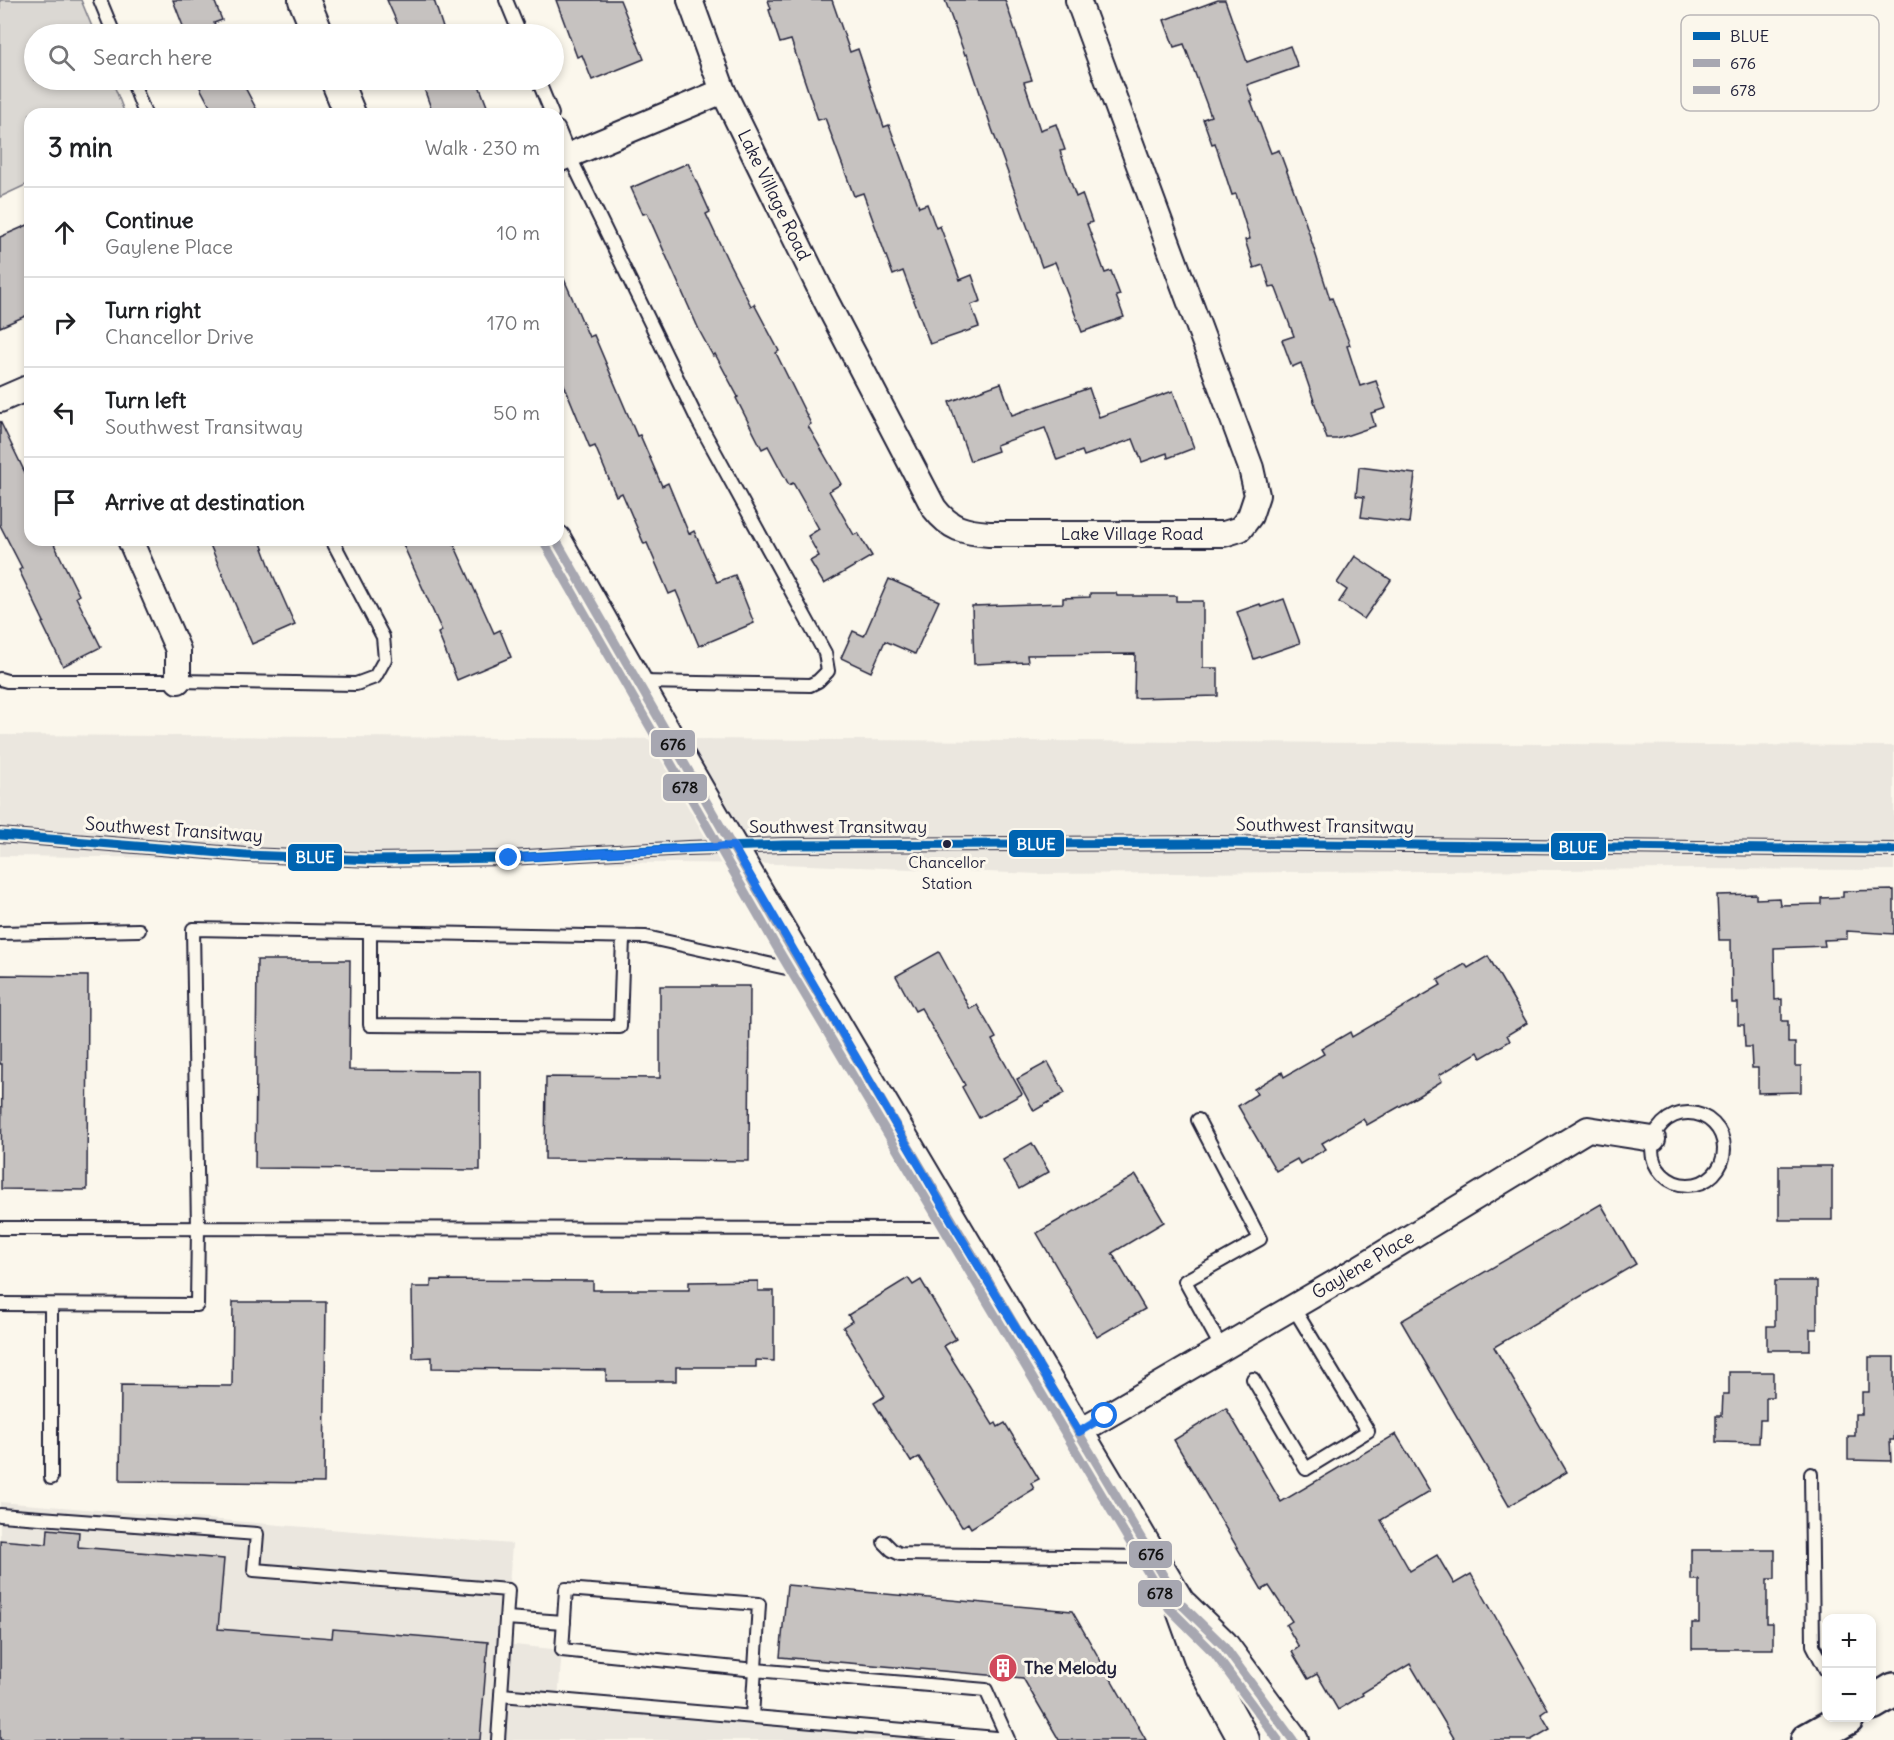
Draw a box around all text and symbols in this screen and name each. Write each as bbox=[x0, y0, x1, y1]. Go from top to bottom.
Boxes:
legend bbox=[1681, 15, 1879, 111]
search box bbox=[24, 24, 564, 90]
text: BLUE bbox=[1730, 26, 1769, 46]
icon: search bbox=[45, 41, 78, 74]
text: Search here bbox=[93, 43, 212, 71]
text: 676 bbox=[1730, 53, 1756, 73]
text: 678 bbox=[1730, 80, 1756, 100]
street label: Lake Village Road bbox=[733, 126, 816, 264]
text: 3 min bbox=[48, 131, 113, 164]
text: Walk · 230 m bbox=[425, 135, 540, 160]
text: Continue bbox=[105, 206, 194, 234]
icon: ahead bbox=[48, 216, 81, 249]
text: 10 m bbox=[497, 220, 540, 245]
text: Gaylene Place bbox=[105, 234, 233, 259]
text: Turn right bbox=[105, 296, 201, 324]
icon: right bbox=[48, 306, 81, 339]
text: 170 m bbox=[487, 310, 540, 335]
text: Chancellor Drive bbox=[105, 324, 254, 349]
text: Turn left bbox=[105, 386, 186, 414]
icon: left bbox=[48, 396, 81, 429]
text: 50 m bbox=[493, 400, 540, 425]
text: Southwest Transitway bbox=[105, 414, 303, 439]
icon: arrive bbox=[48, 486, 81, 519]
text: Arrive at destination bbox=[105, 488, 305, 516]
street label: Lake Village Road bbox=[1061, 522, 1204, 545]
line badge: 676 bbox=[650, 729, 696, 758]
text: 676 bbox=[660, 734, 686, 754]
line badge: 678 bbox=[662, 773, 708, 802]
text: 678 bbox=[672, 777, 698, 797]
street label: Southwest Transitway bbox=[84, 812, 264, 847]
street label: Southwest Transitway bbox=[1236, 812, 1414, 839]
street label: Southwest Transitway bbox=[749, 815, 927, 838]
line badge: BLUE bbox=[1008, 829, 1065, 858]
line badge: BLUE bbox=[1550, 832, 1607, 861]
text: BLUE bbox=[1016, 834, 1056, 854]
text: BLUE bbox=[1558, 837, 1598, 857]
marker: Chancellor Station bbox=[941, 838, 953, 850]
line badge: BLUE bbox=[287, 843, 343, 872]
route end bbox=[495, 844, 521, 870]
text: BLUE bbox=[295, 847, 335, 867]
place label: Chancellor Station bbox=[908, 852, 986, 893]
street label: Gaylene Place bbox=[1307, 1225, 1418, 1304]
route start bbox=[1091, 1402, 1117, 1428]
line badge: 676 bbox=[1128, 1540, 1173, 1569]
text: 676 bbox=[1138, 1544, 1164, 1564]
line badge: 678 bbox=[1137, 1579, 1183, 1608]
text: 678 bbox=[1147, 1583, 1173, 1603]
map controls bbox=[1822, 1614, 1876, 1722]
button: + bbox=[1822, 1614, 1876, 1668]
building icon: The Melody bbox=[987, 1652, 1019, 1684]
place label: The Melody bbox=[1024, 1656, 1117, 1679]
button: − bbox=[1822, 1668, 1876, 1722]

